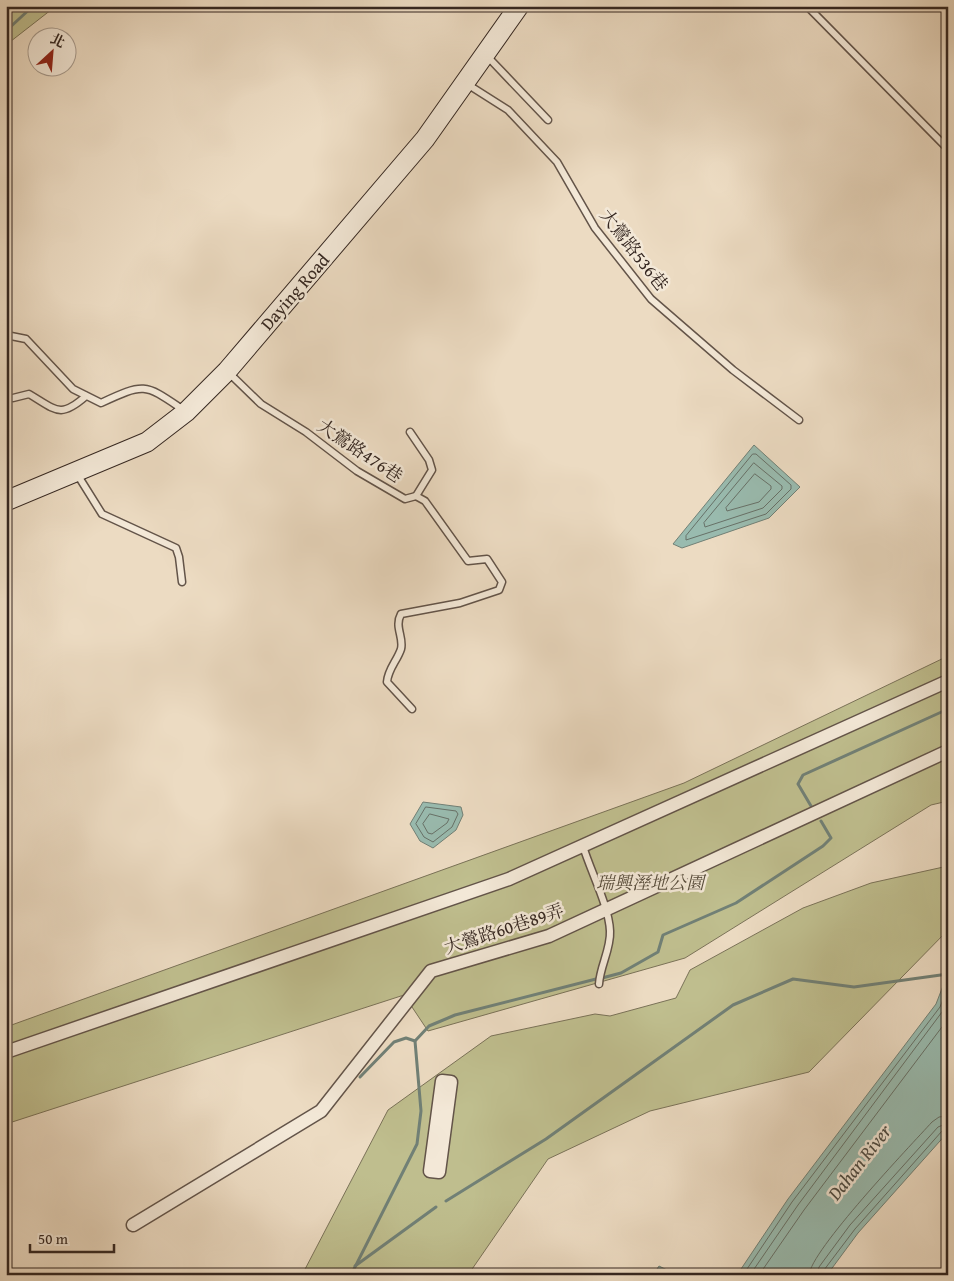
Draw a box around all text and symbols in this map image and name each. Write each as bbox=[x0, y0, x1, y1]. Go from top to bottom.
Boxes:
north arrow bbox=[28, 28, 78, 78]
text: 北 bbox=[47, 28, 68, 52]
street label: 大鶯路536巷 bbox=[594, 203, 675, 297]
street label: Daying Road bbox=[254, 247, 336, 336]
street label: 大鶯路476巷 bbox=[312, 412, 408, 489]
park label: 瑞興溼地公園 bbox=[596, 869, 707, 896]
street label: 大鶯路60巷89弄 bbox=[440, 896, 567, 961]
water label: Dahan River bbox=[820, 1117, 898, 1207]
scale bar bbox=[30, 1221, 114, 1253]
text: 50 m bbox=[38, 1228, 69, 1249]

